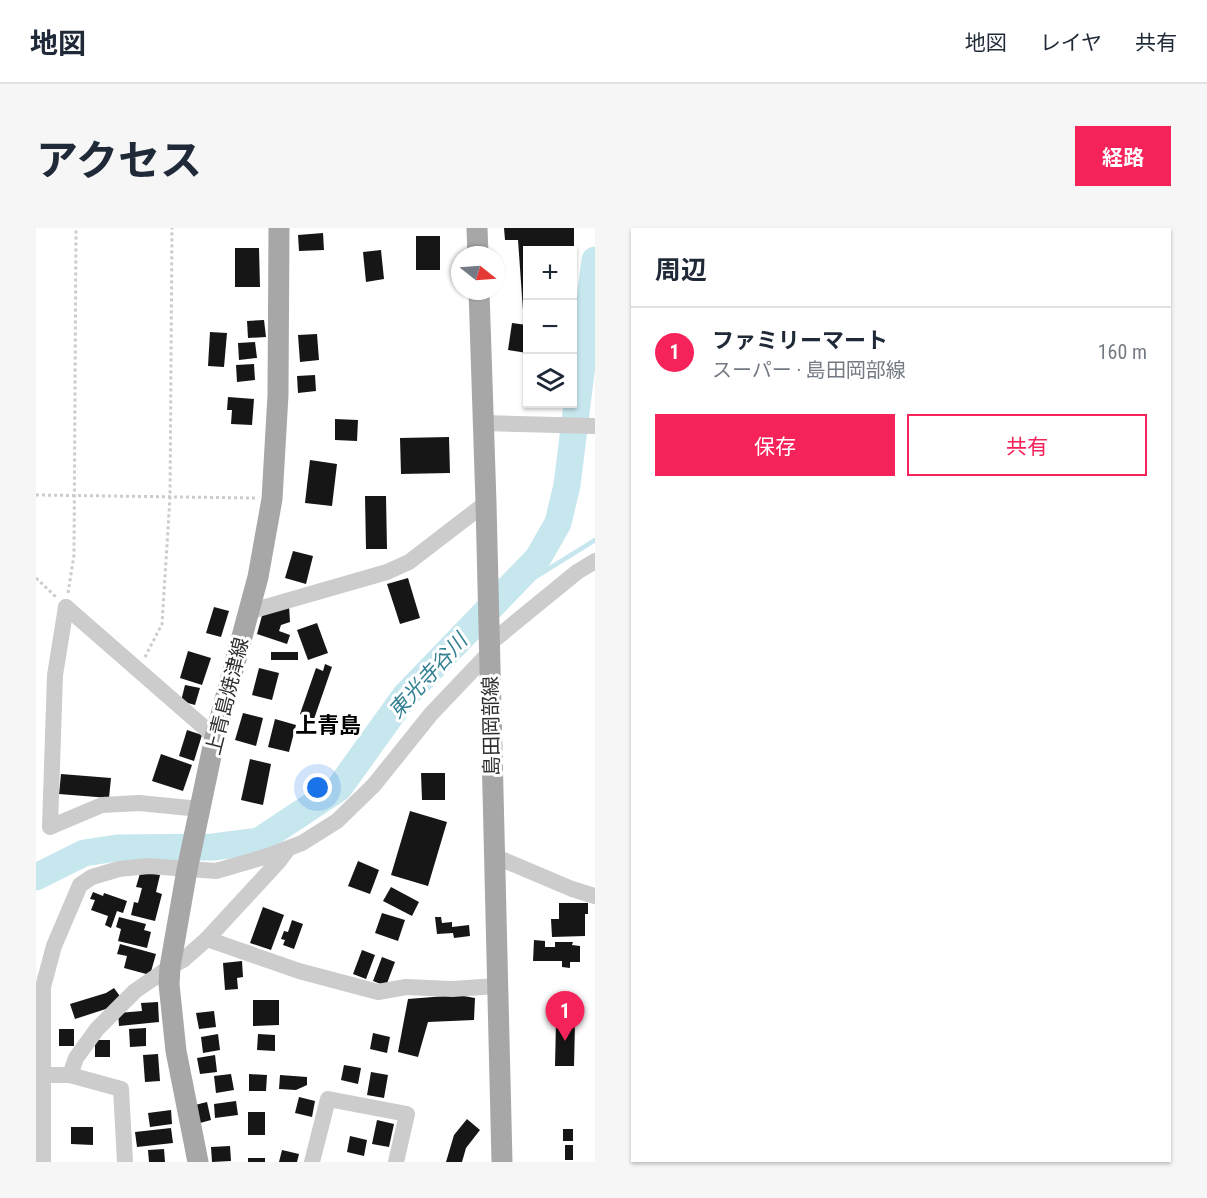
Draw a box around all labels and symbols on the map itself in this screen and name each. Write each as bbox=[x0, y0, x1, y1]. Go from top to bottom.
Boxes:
north arrow bbox=[451, 246, 505, 300]
water label: 東光寺谷川 bbox=[384, 627, 473, 723]
street label: 上青島焼津線 bbox=[201, 635, 253, 757]
street label: 島田岡部線 bbox=[478, 676, 504, 776]
district label: 上青島 bbox=[295, 713, 361, 738]
your location bbox=[303, 773, 332, 802]
pin: 1 bbox=[546, 992, 584, 1041]

